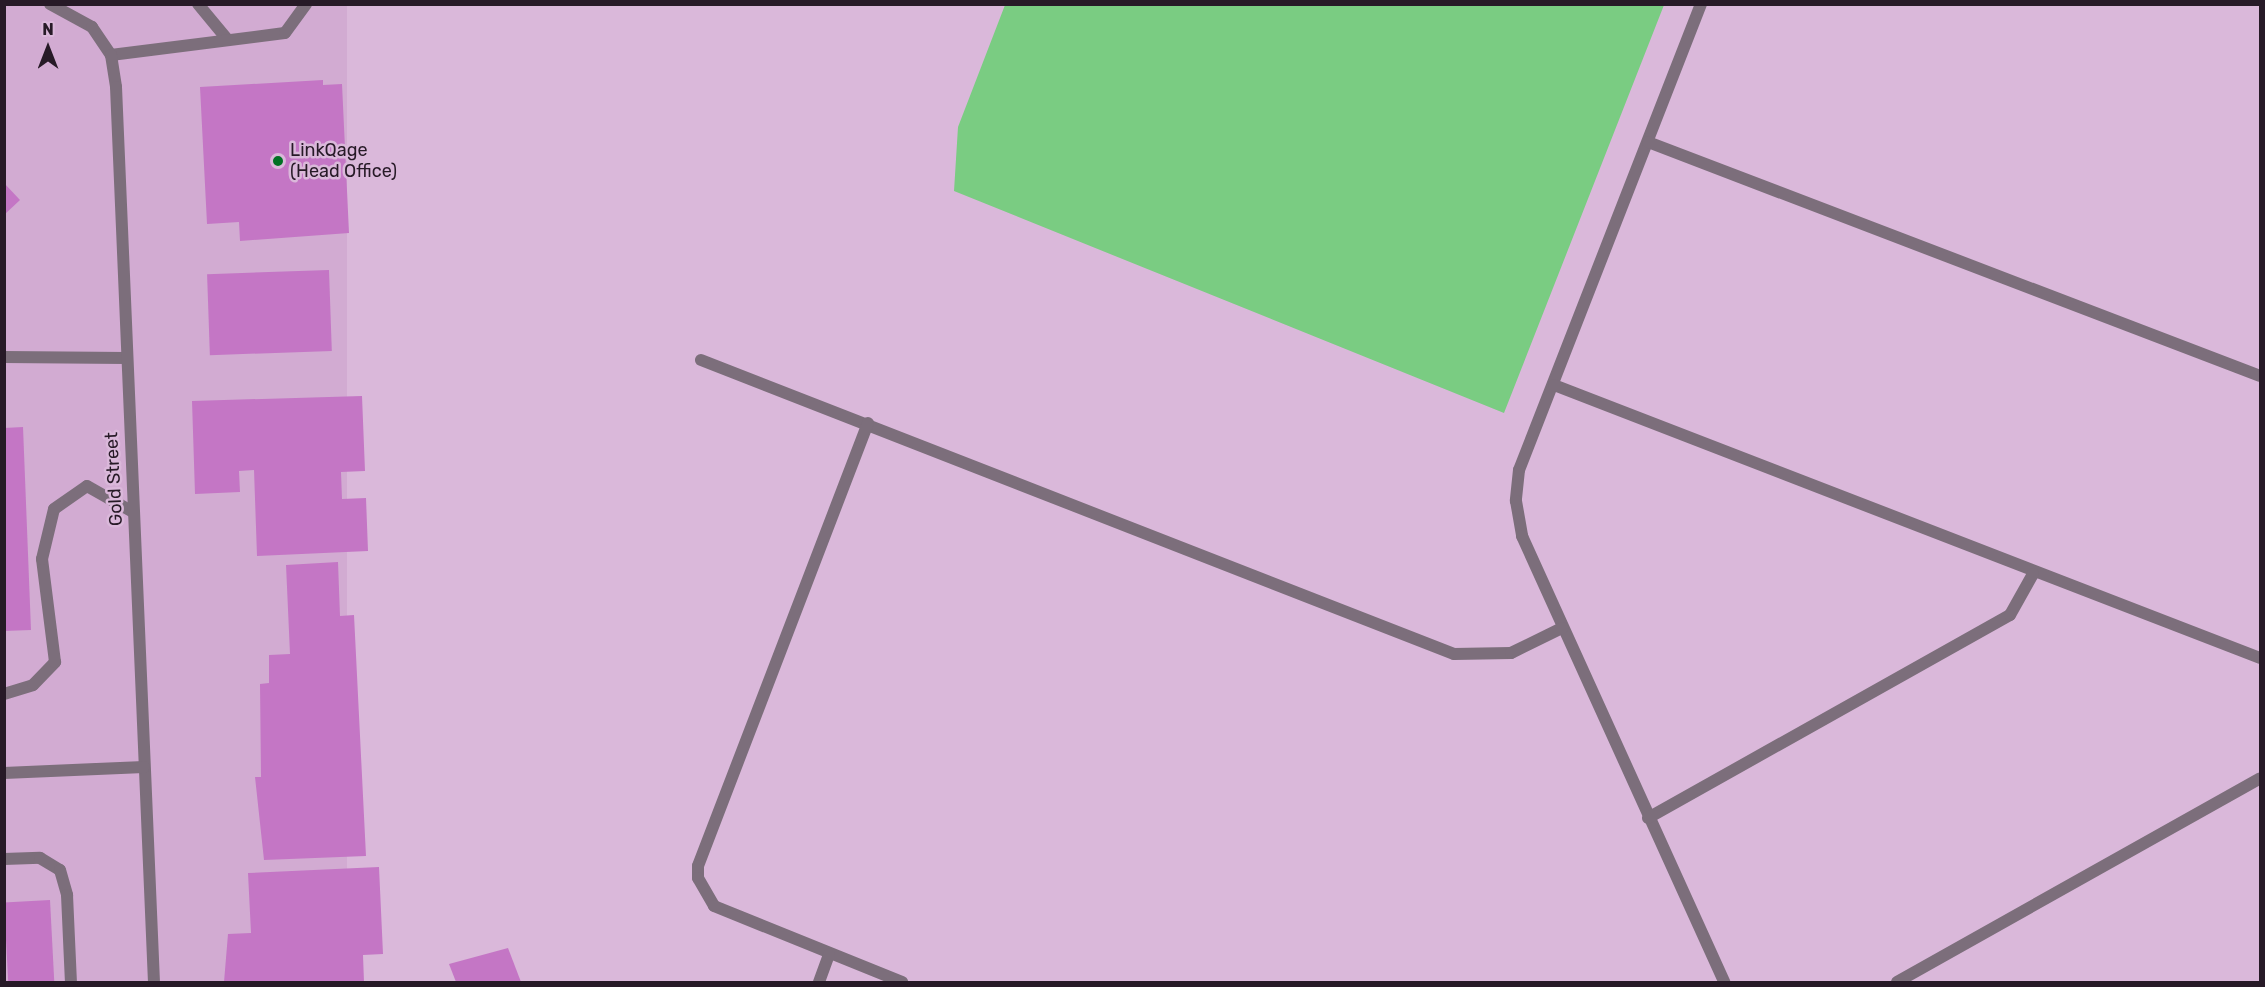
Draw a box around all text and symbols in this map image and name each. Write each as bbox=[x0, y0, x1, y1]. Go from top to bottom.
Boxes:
north arrow bbox=[18, 18, 78, 78]
text: N bbox=[42, 20, 54, 39]
place label: LinkQage (Head Office) bbox=[290, 140, 397, 182]
marker: LinkQage (Head Office) bbox=[271, 154, 285, 168]
street label: Gold Street bbox=[101, 431, 127, 527]

